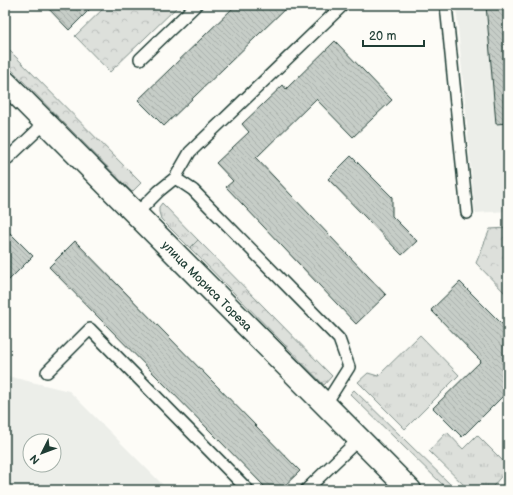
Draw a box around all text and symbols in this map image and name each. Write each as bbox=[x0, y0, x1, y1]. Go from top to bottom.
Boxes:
scale bar bbox=[363, 22, 424, 48]
text: 20 m bbox=[369, 29, 396, 44]
street label: улица Мориса Тореза bbox=[158, 238, 255, 335]
north arrow bbox=[22, 433, 62, 473]
text: N bbox=[27, 452, 43, 467]

